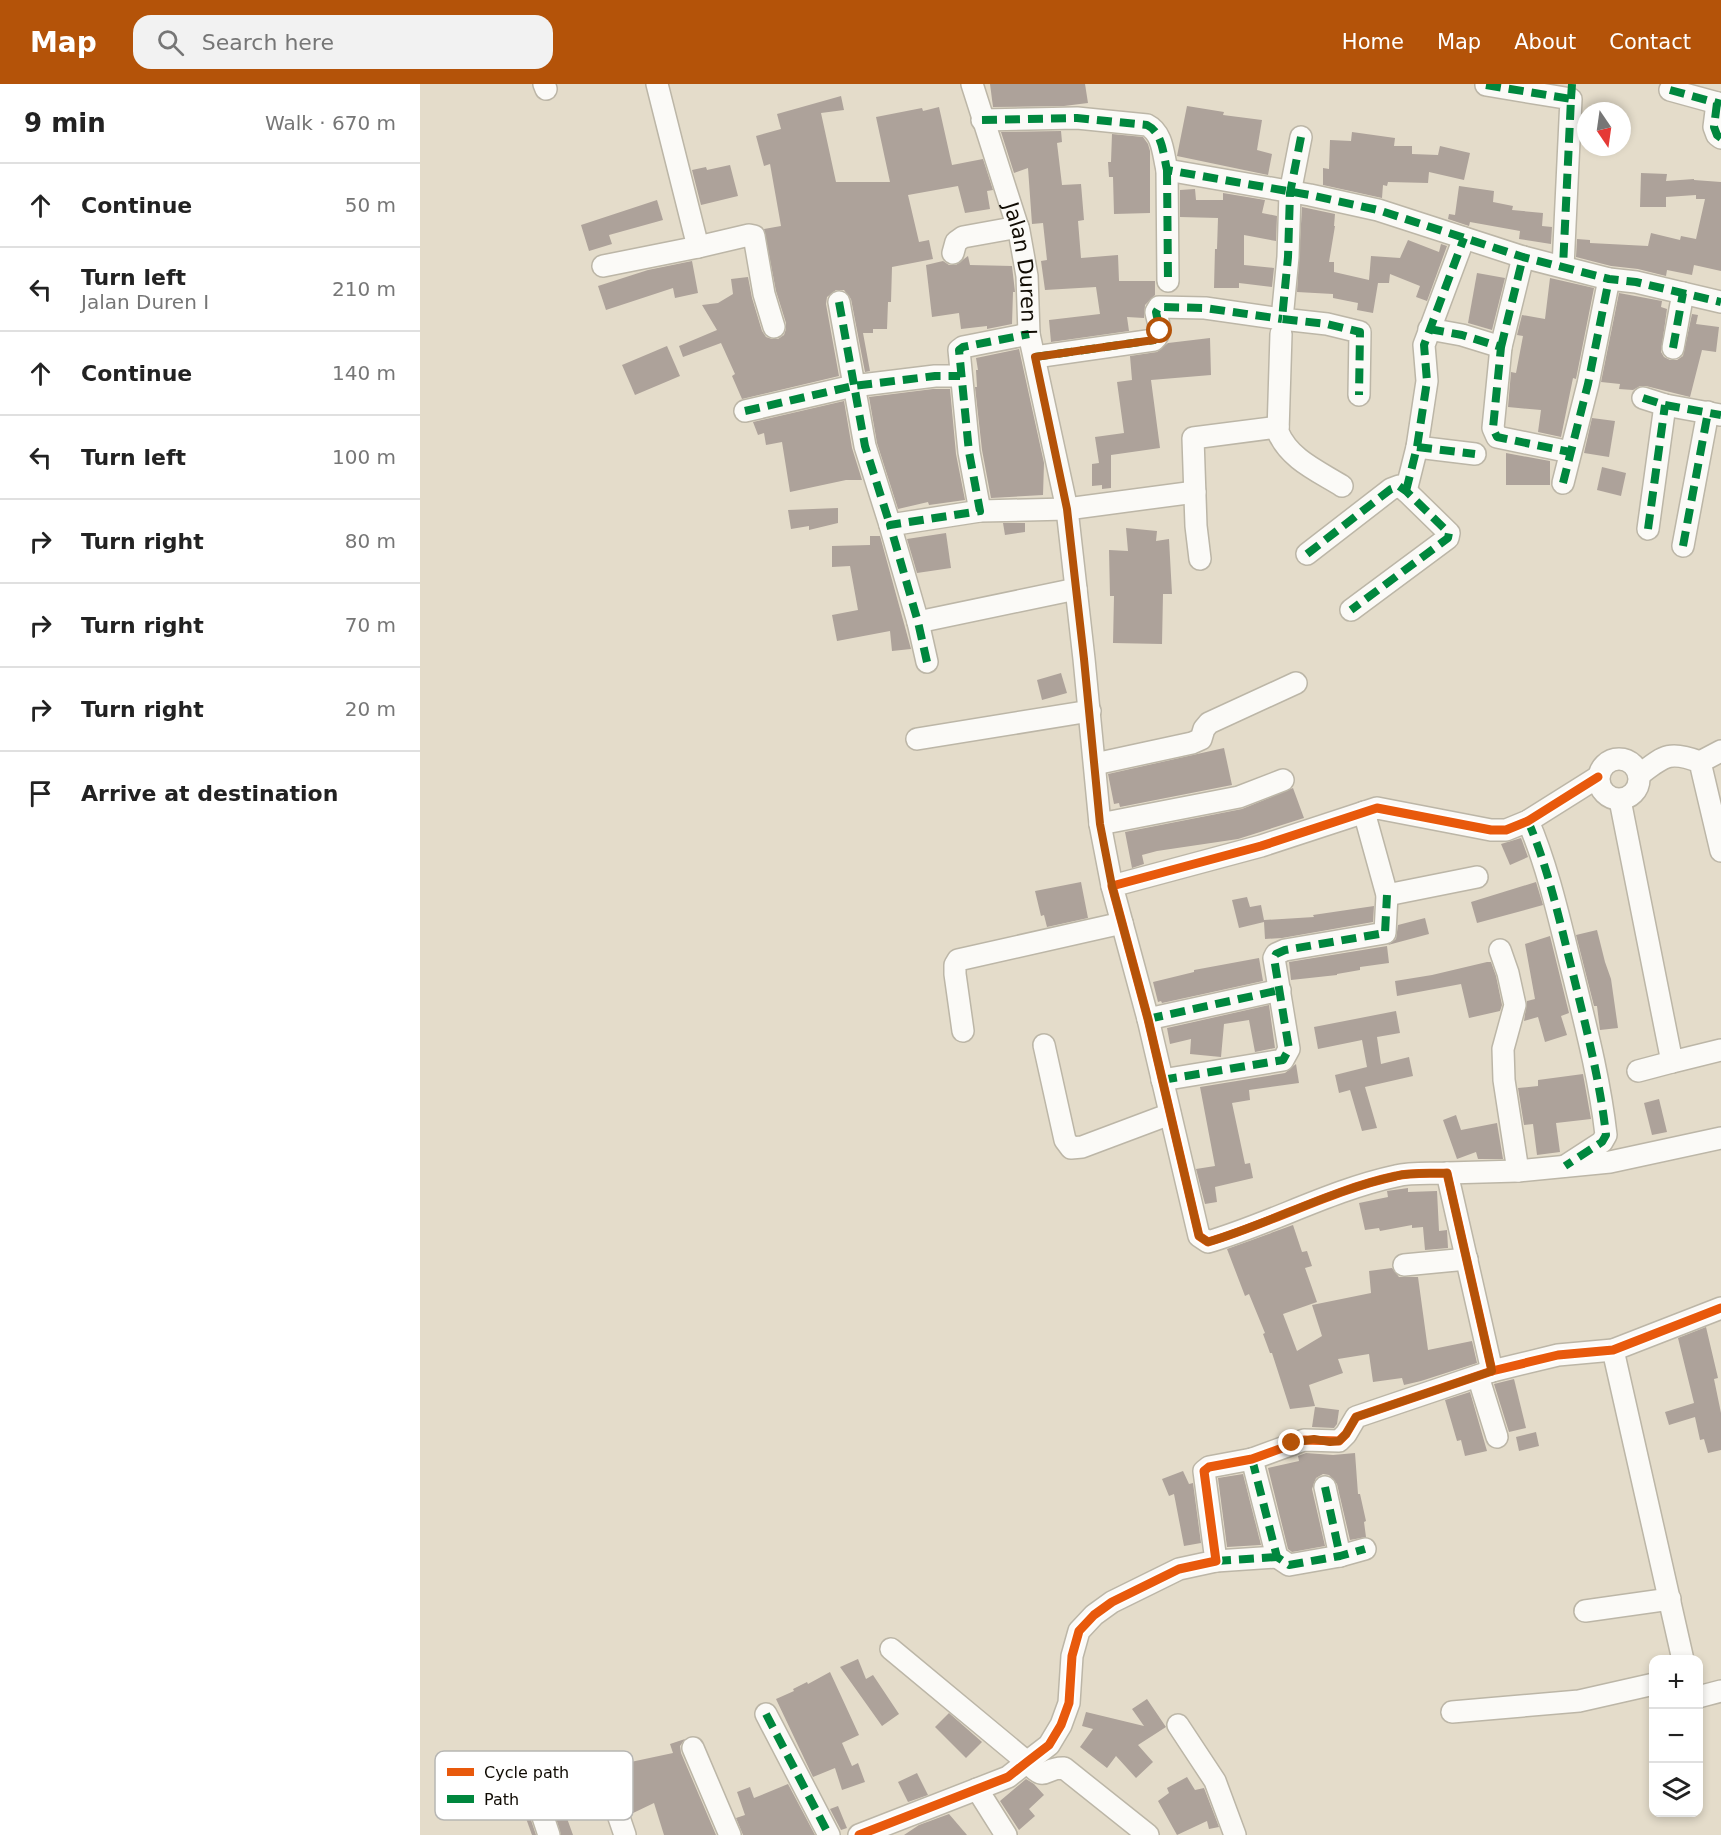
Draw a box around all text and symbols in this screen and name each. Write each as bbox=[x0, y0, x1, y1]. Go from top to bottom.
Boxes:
search box bbox=[133, 15, 553, 69]
text: Map bbox=[30, 26, 97, 59]
icon: search bbox=[154, 26, 187, 59]
text: Search here bbox=[202, 30, 334, 55]
text: Home bbox=[1342, 30, 1404, 54]
text: Map bbox=[1437, 30, 1481, 54]
text: About bbox=[1514, 30, 1576, 54]
text: Contact bbox=[1609, 30, 1691, 54]
north arrow bbox=[1577, 102, 1631, 156]
text: 9 min bbox=[24, 108, 106, 138]
text: Walk · 670 m bbox=[265, 111, 396, 135]
icon: ahead bbox=[24, 189, 57, 222]
text: Continue bbox=[81, 193, 192, 218]
text: 50 m bbox=[345, 193, 396, 217]
street label: Jalan Duren I bbox=[998, 197, 1041, 336]
text: Turn left bbox=[81, 265, 186, 290]
icon: left bbox=[24, 273, 57, 306]
text: 210 m bbox=[332, 277, 396, 301]
text: Jalan Duren I bbox=[81, 290, 209, 314]
route start bbox=[1146, 317, 1172, 343]
icon: ahead bbox=[24, 357, 57, 390]
text: Continue bbox=[81, 361, 192, 386]
text: 140 m bbox=[332, 361, 396, 385]
icon: left bbox=[24, 441, 57, 474]
text: Turn left bbox=[81, 445, 186, 470]
text: 100 m bbox=[332, 445, 396, 469]
icon: right bbox=[24, 525, 57, 558]
text: Turn right bbox=[81, 529, 204, 554]
text: 80 m bbox=[345, 529, 396, 553]
icon: right bbox=[24, 609, 57, 642]
text: Turn right bbox=[81, 613, 204, 638]
text: 70 m bbox=[345, 613, 396, 637]
icon: right bbox=[24, 693, 57, 726]
text: Turn right bbox=[81, 697, 204, 722]
text: 20 m bbox=[345, 697, 396, 721]
icon: arrive bbox=[24, 777, 57, 810]
text: Arrive at destination bbox=[81, 781, 338, 806]
route end bbox=[1278, 1429, 1304, 1455]
map controls bbox=[1649, 1655, 1703, 1817]
button: + bbox=[1649, 1655, 1703, 1709]
button: − bbox=[1649, 1709, 1703, 1763]
legend bbox=[435, 1751, 633, 1820]
text: Cycle path bbox=[484, 1763, 569, 1782]
button: layers bbox=[1649, 1763, 1703, 1817]
text: Path bbox=[484, 1790, 519, 1809]

